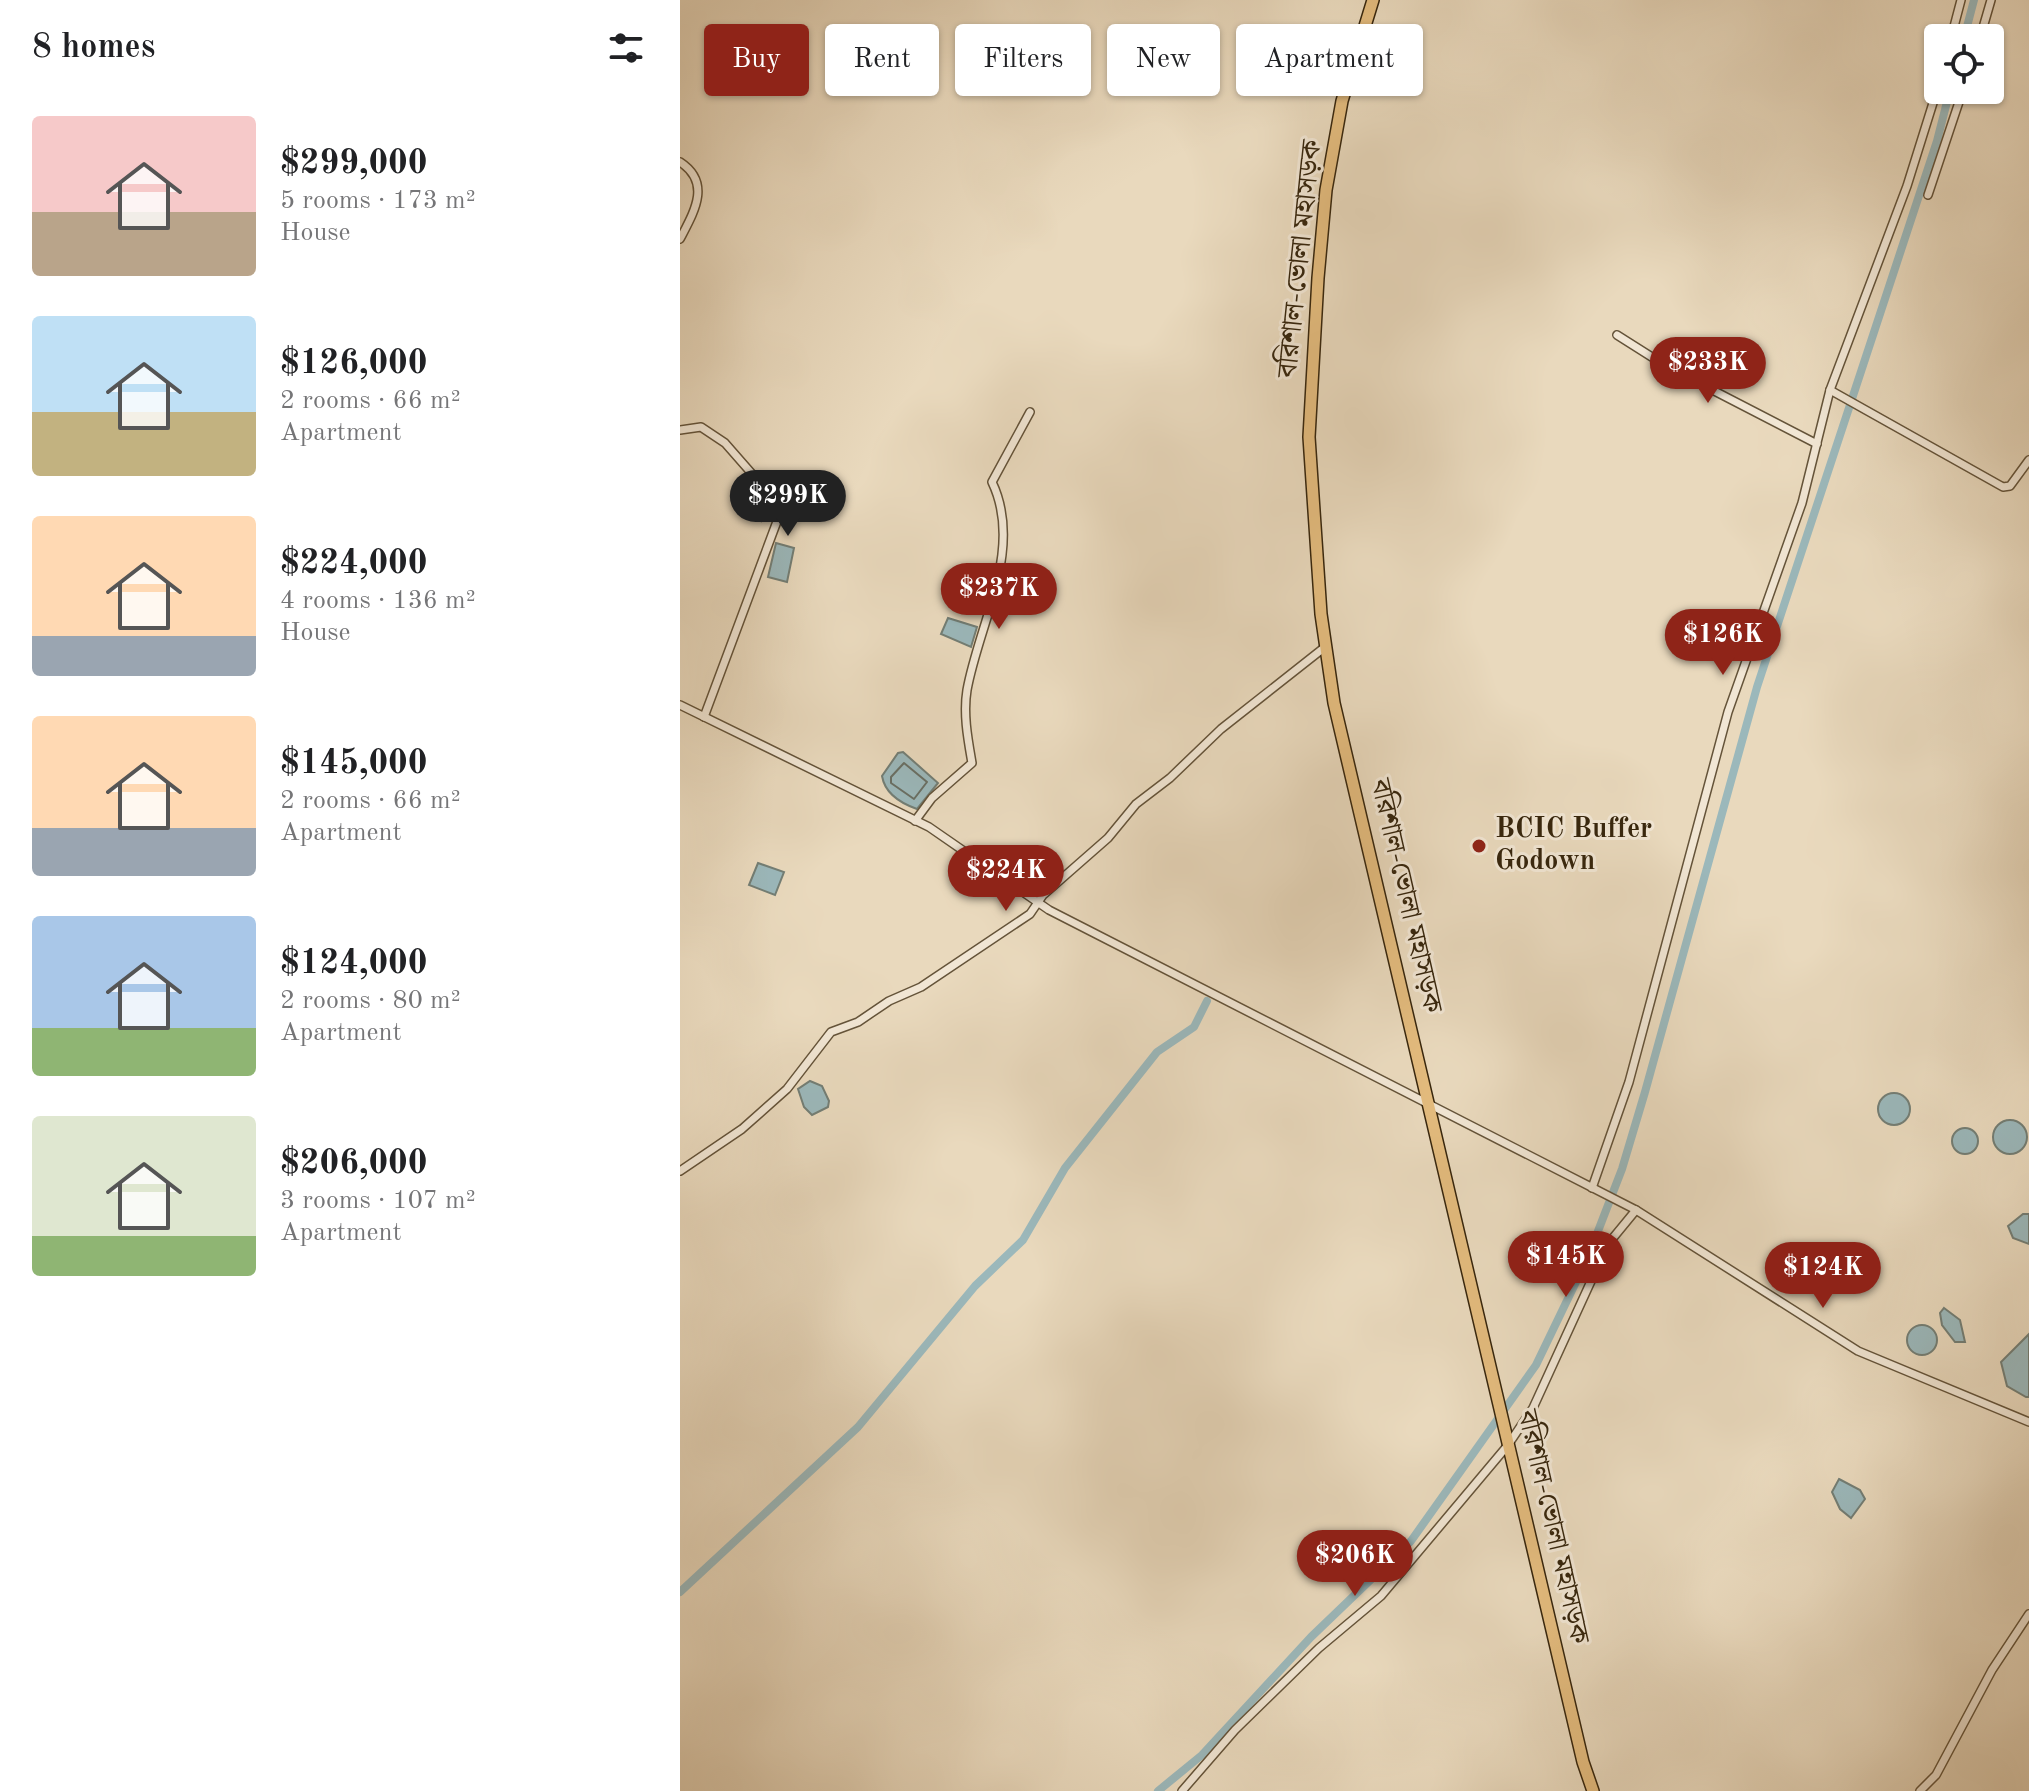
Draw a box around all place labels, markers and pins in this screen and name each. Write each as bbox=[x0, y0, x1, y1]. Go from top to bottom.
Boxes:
pin: $233K bbox=[1652, 337, 1764, 405]
pin: $299K bbox=[732, 470, 844, 538]
pin: $237K bbox=[943, 563, 1055, 631]
pin: $126K bbox=[1667, 609, 1779, 677]
place label: BCIC Buffer Godown bbox=[1495, 816, 1652, 876]
marker: BCIC Buffer Godown bbox=[1470, 837, 1488, 855]
pin: $224K bbox=[950, 845, 1062, 913]
pin: $145K bbox=[1510, 1231, 1622, 1299]
pin: $124K bbox=[1767, 1242, 1879, 1310]
pin: $206K bbox=[1299, 1530, 1411, 1598]

